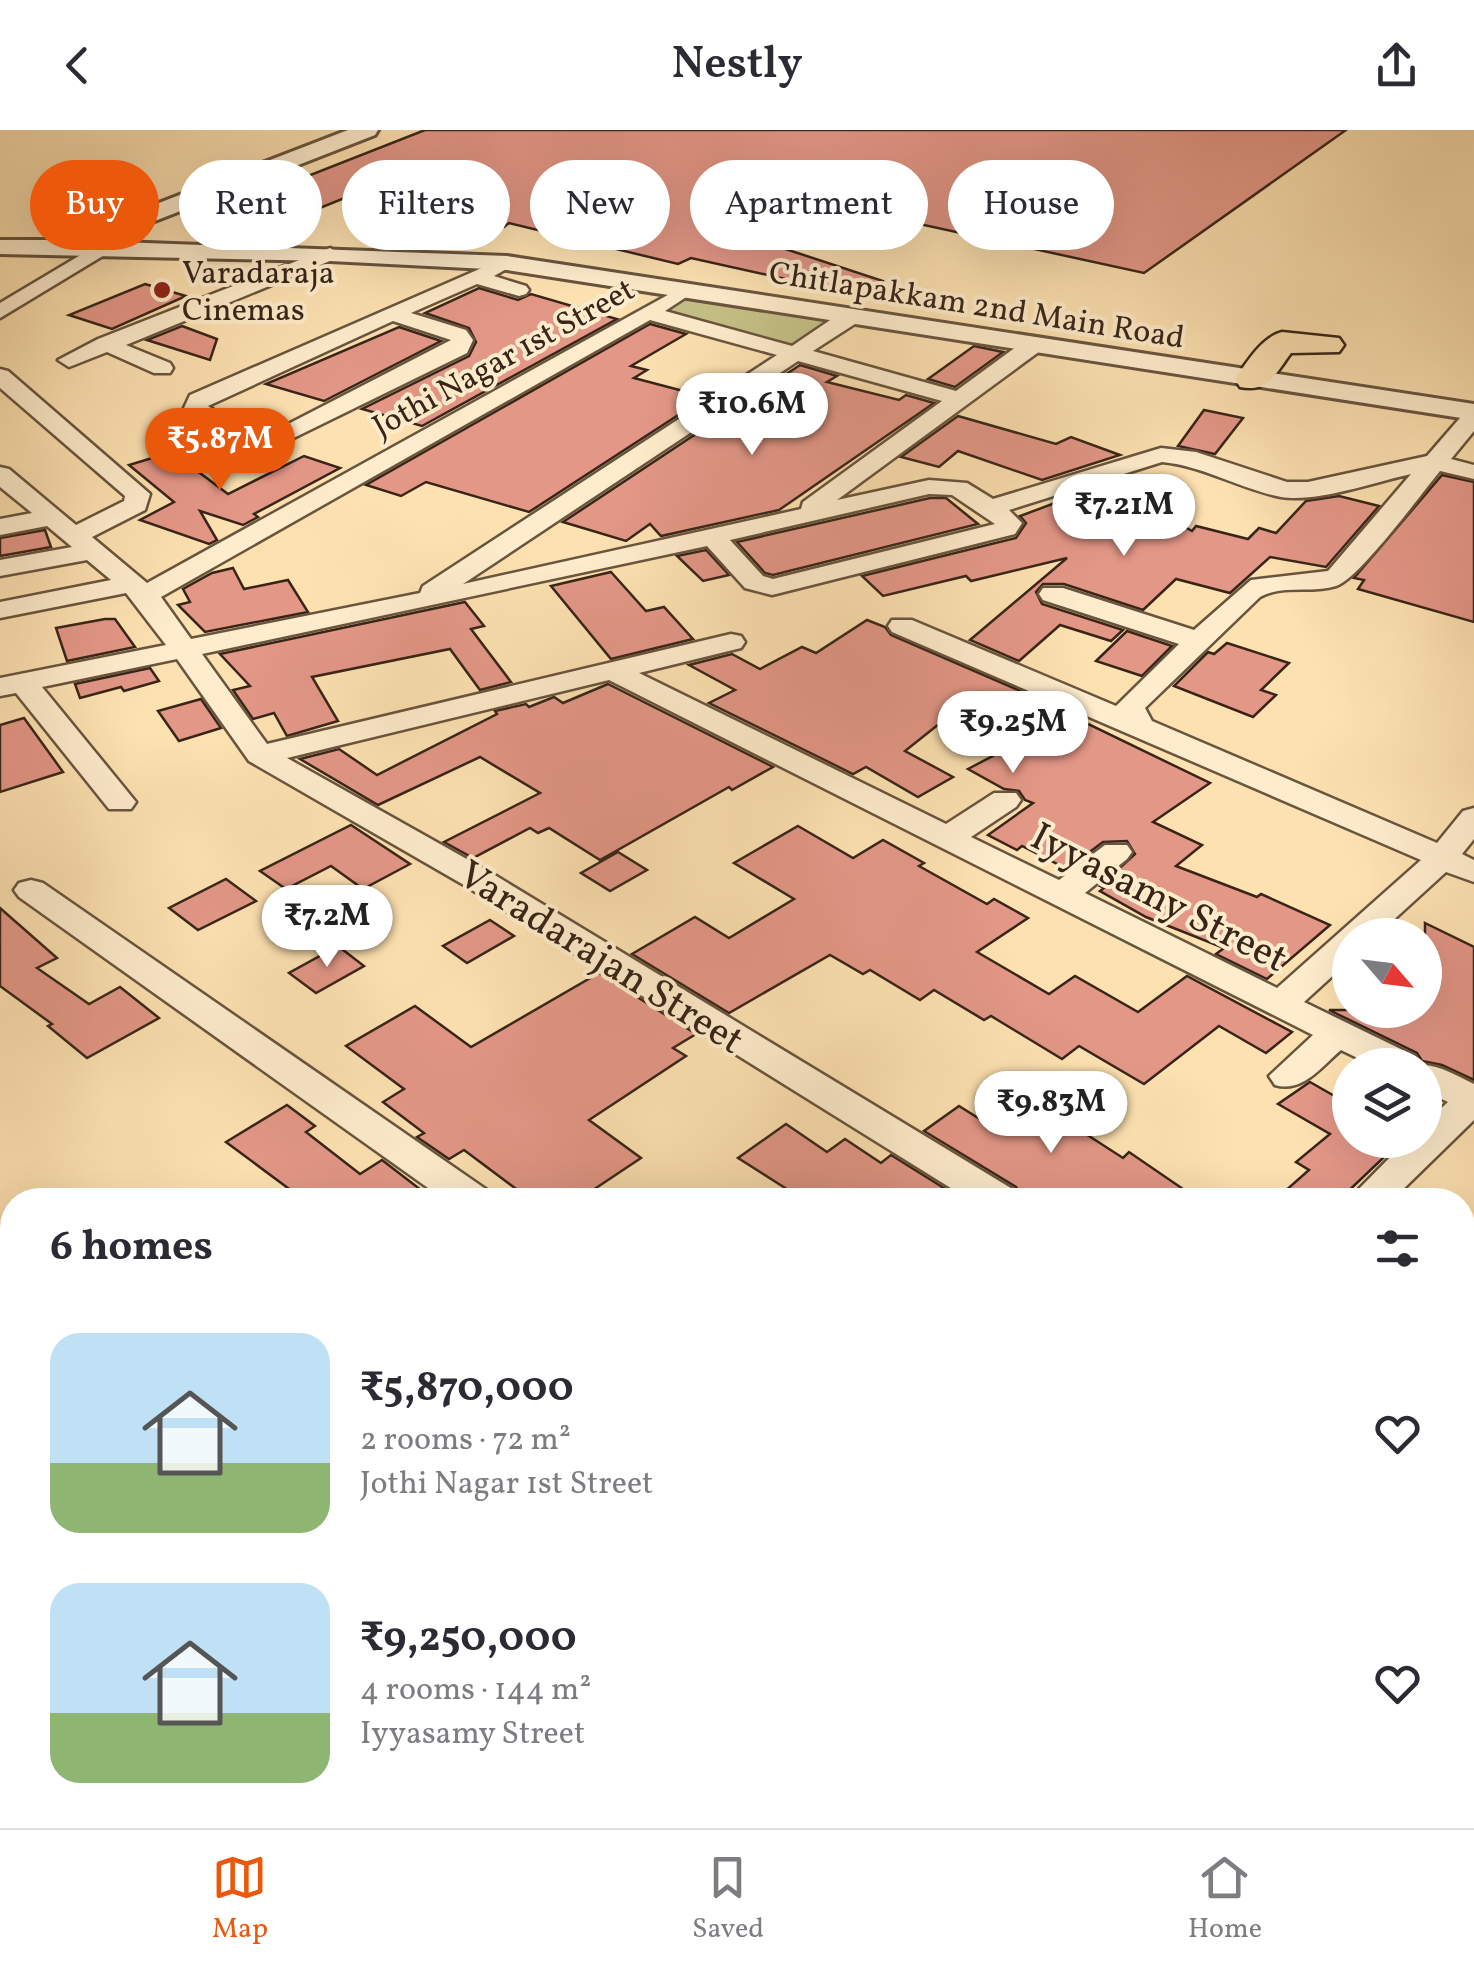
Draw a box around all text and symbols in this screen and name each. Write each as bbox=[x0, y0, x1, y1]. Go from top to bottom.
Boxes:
text: Nestly bbox=[671, 34, 803, 97]
icon: back bbox=[50, 38, 105, 93]
icon: share bbox=[1369, 38, 1424, 93]
chip: Buy bbox=[30, 160, 159, 250]
chip: Rent bbox=[179, 160, 322, 250]
chip: Filters bbox=[342, 160, 510, 250]
chip: New bbox=[530, 160, 670, 250]
chip: Apartment bbox=[690, 160, 928, 250]
chip: House bbox=[948, 160, 1114, 250]
street label: Chitlapakkam 2nd Main Road bbox=[766, 252, 1187, 362]
place label: Varadaraja Cinemas bbox=[182, 253, 335, 334]
street label: Jothi Nagar 1st Street bbox=[366, 269, 643, 450]
marker: Varadaraja Cinemas bbox=[151, 279, 173, 301]
pin: ₹10.6M bbox=[671, 373, 833, 458]
text: ₹10.6M bbox=[698, 383, 806, 427]
pin: ₹5.87M bbox=[139, 408, 301, 493]
text: ₹5.87M bbox=[167, 418, 273, 462]
pin: ₹7.21M bbox=[1043, 474, 1205, 559]
text: ₹7.21M bbox=[1074, 484, 1174, 528]
pin: ₹9.25M bbox=[932, 691, 1094, 776]
text: ₹9.25M bbox=[959, 701, 1067, 745]
street label: Iyyasamy Street bbox=[1020, 811, 1296, 988]
street label: Varadarajan Street bbox=[446, 849, 754, 1070]
pin: ₹7.2M bbox=[257, 885, 397, 970]
text: ₹7.2M bbox=[284, 895, 370, 939]
north arrow bbox=[1332, 918, 1442, 1028]
map controls bbox=[1332, 918, 1442, 1158]
button: layers bbox=[1332, 1048, 1442, 1158]
pin: ₹9.83M bbox=[970, 1071, 1132, 1156]
text: ₹9.83M bbox=[996, 1081, 1106, 1125]
text: 6 homes bbox=[50, 1219, 213, 1278]
icon: filters bbox=[1370, 1221, 1425, 1276]
text: ₹5,870,000 bbox=[360, 1360, 574, 1419]
icon: home bbox=[130, 1373, 250, 1493]
icon: heart bbox=[1370, 1406, 1425, 1461]
text: 2 rooms · 72 m² bbox=[360, 1419, 571, 1463]
text: Jothi Nagar 1st Street bbox=[360, 1463, 653, 1507]
text: ₹9,250,000 bbox=[360, 1610, 577, 1669]
icon: home bbox=[130, 1623, 250, 1743]
icon: heart bbox=[1370, 1656, 1425, 1711]
text: 4 rooms · 144 m² bbox=[360, 1669, 591, 1713]
text: Iyyasamy Street bbox=[360, 1713, 585, 1757]
tab: Map bbox=[212, 1850, 268, 1949]
tab: Saved bbox=[692, 1850, 764, 1949]
tab: Home bbox=[1188, 1850, 1262, 1949]

